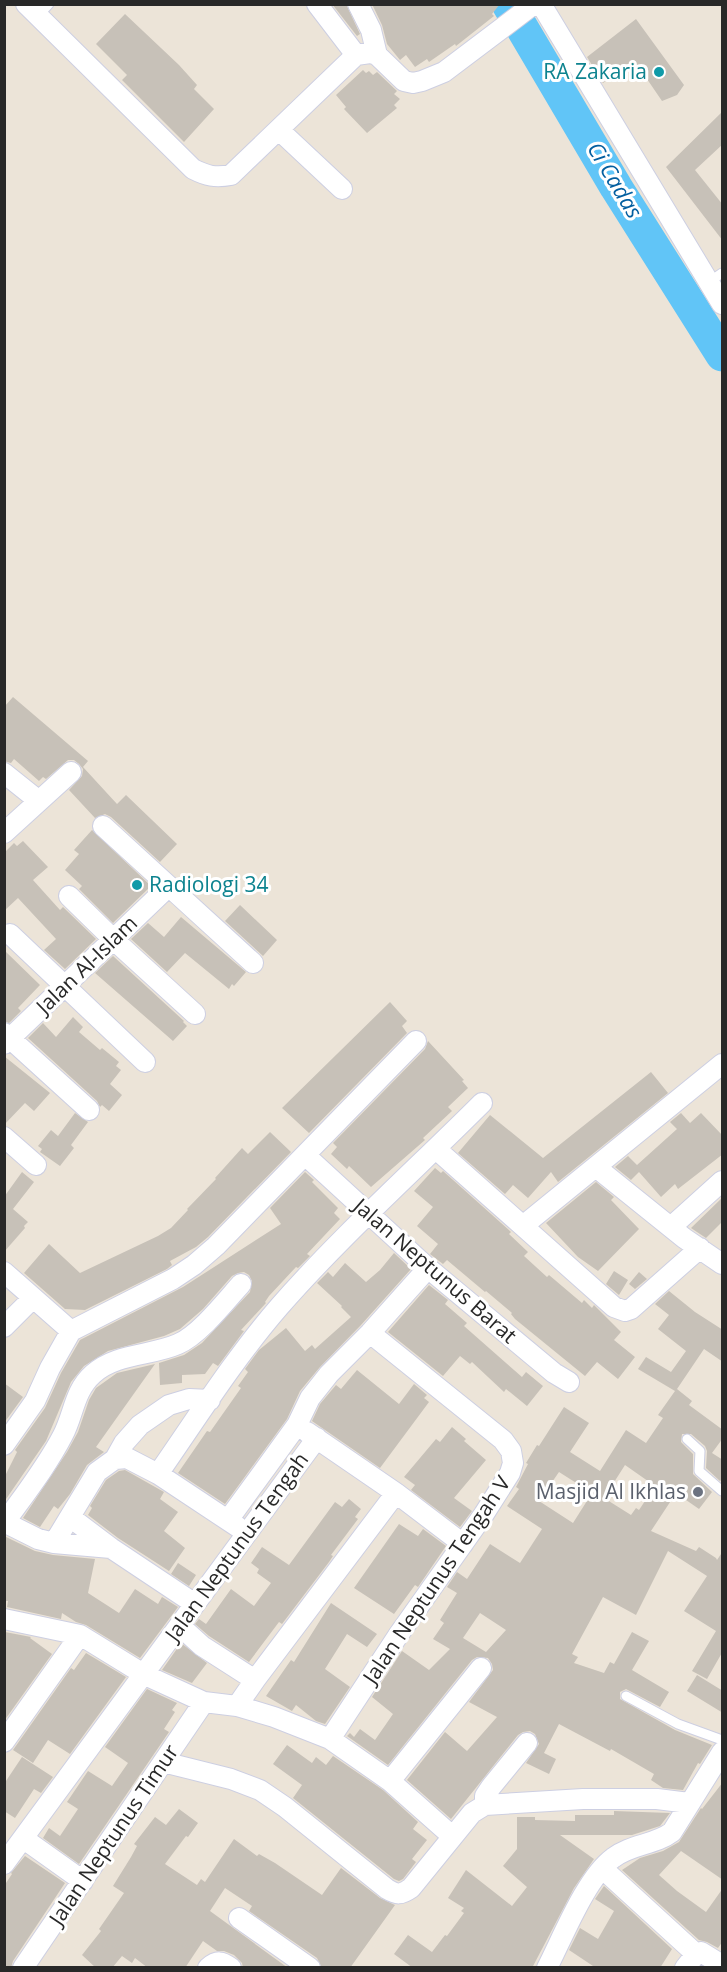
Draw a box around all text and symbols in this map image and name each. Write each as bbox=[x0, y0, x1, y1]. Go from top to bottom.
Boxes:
place label: RA Zakaria bbox=[543, 57, 647, 85]
marker: RA Zakaria bbox=[652, 65, 666, 79]
water label: Ci Cadas bbox=[581, 136, 651, 224]
place label: Radiologi 34 bbox=[149, 870, 269, 898]
marker: Radiologi 34 bbox=[130, 878, 144, 892]
street label: Jalan Al-Islam bbox=[28, 909, 143, 1021]
street label: Jalan Neptunus Barat bbox=[347, 1190, 523, 1349]
street label: Jalan Neptunus Tengah bbox=[157, 1446, 314, 1648]
street label: Jalan Neptunus Tengah V bbox=[355, 1470, 516, 1690]
place label: Masjid Al Ikhlas bbox=[536, 1477, 686, 1505]
marker: Masjid Al Ikhlas bbox=[691, 1485, 705, 1499]
street label: Jalan Neptunus Timur bbox=[41, 1738, 184, 1932]

